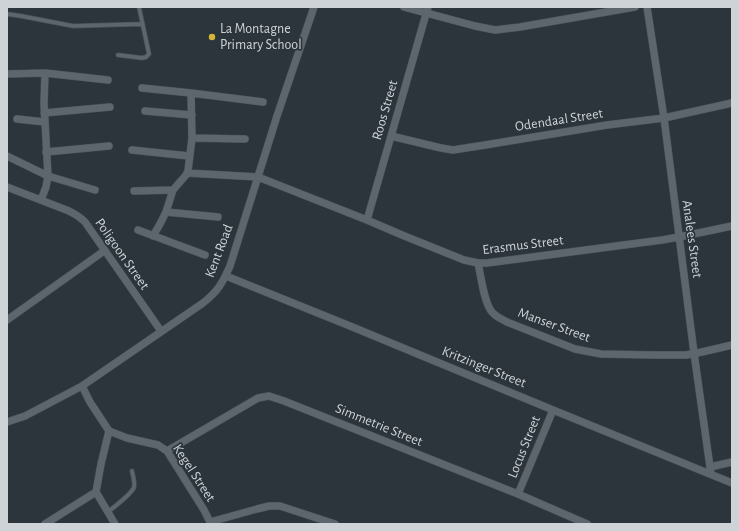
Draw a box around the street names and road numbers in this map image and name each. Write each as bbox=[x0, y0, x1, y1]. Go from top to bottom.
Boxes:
street label: Roos Street bbox=[368, 78, 402, 142]
street label: Odendaal Street bbox=[514, 105, 604, 135]
street label: Analees Street bbox=[678, 199, 706, 279]
street label: Poligoon Street bbox=[91, 215, 153, 293]
street label: Kent Road bbox=[201, 222, 237, 280]
street label: Erasmus Street bbox=[482, 232, 564, 258]
street label: Manser Street bbox=[515, 304, 593, 346]
street label: Kritzinger Street bbox=[439, 342, 529, 392]
street label: Simmetrie Street bbox=[333, 400, 425, 450]
street label: Locus Street bbox=[504, 413, 544, 481]
street label: Kegel Street bbox=[169, 441, 219, 505]

